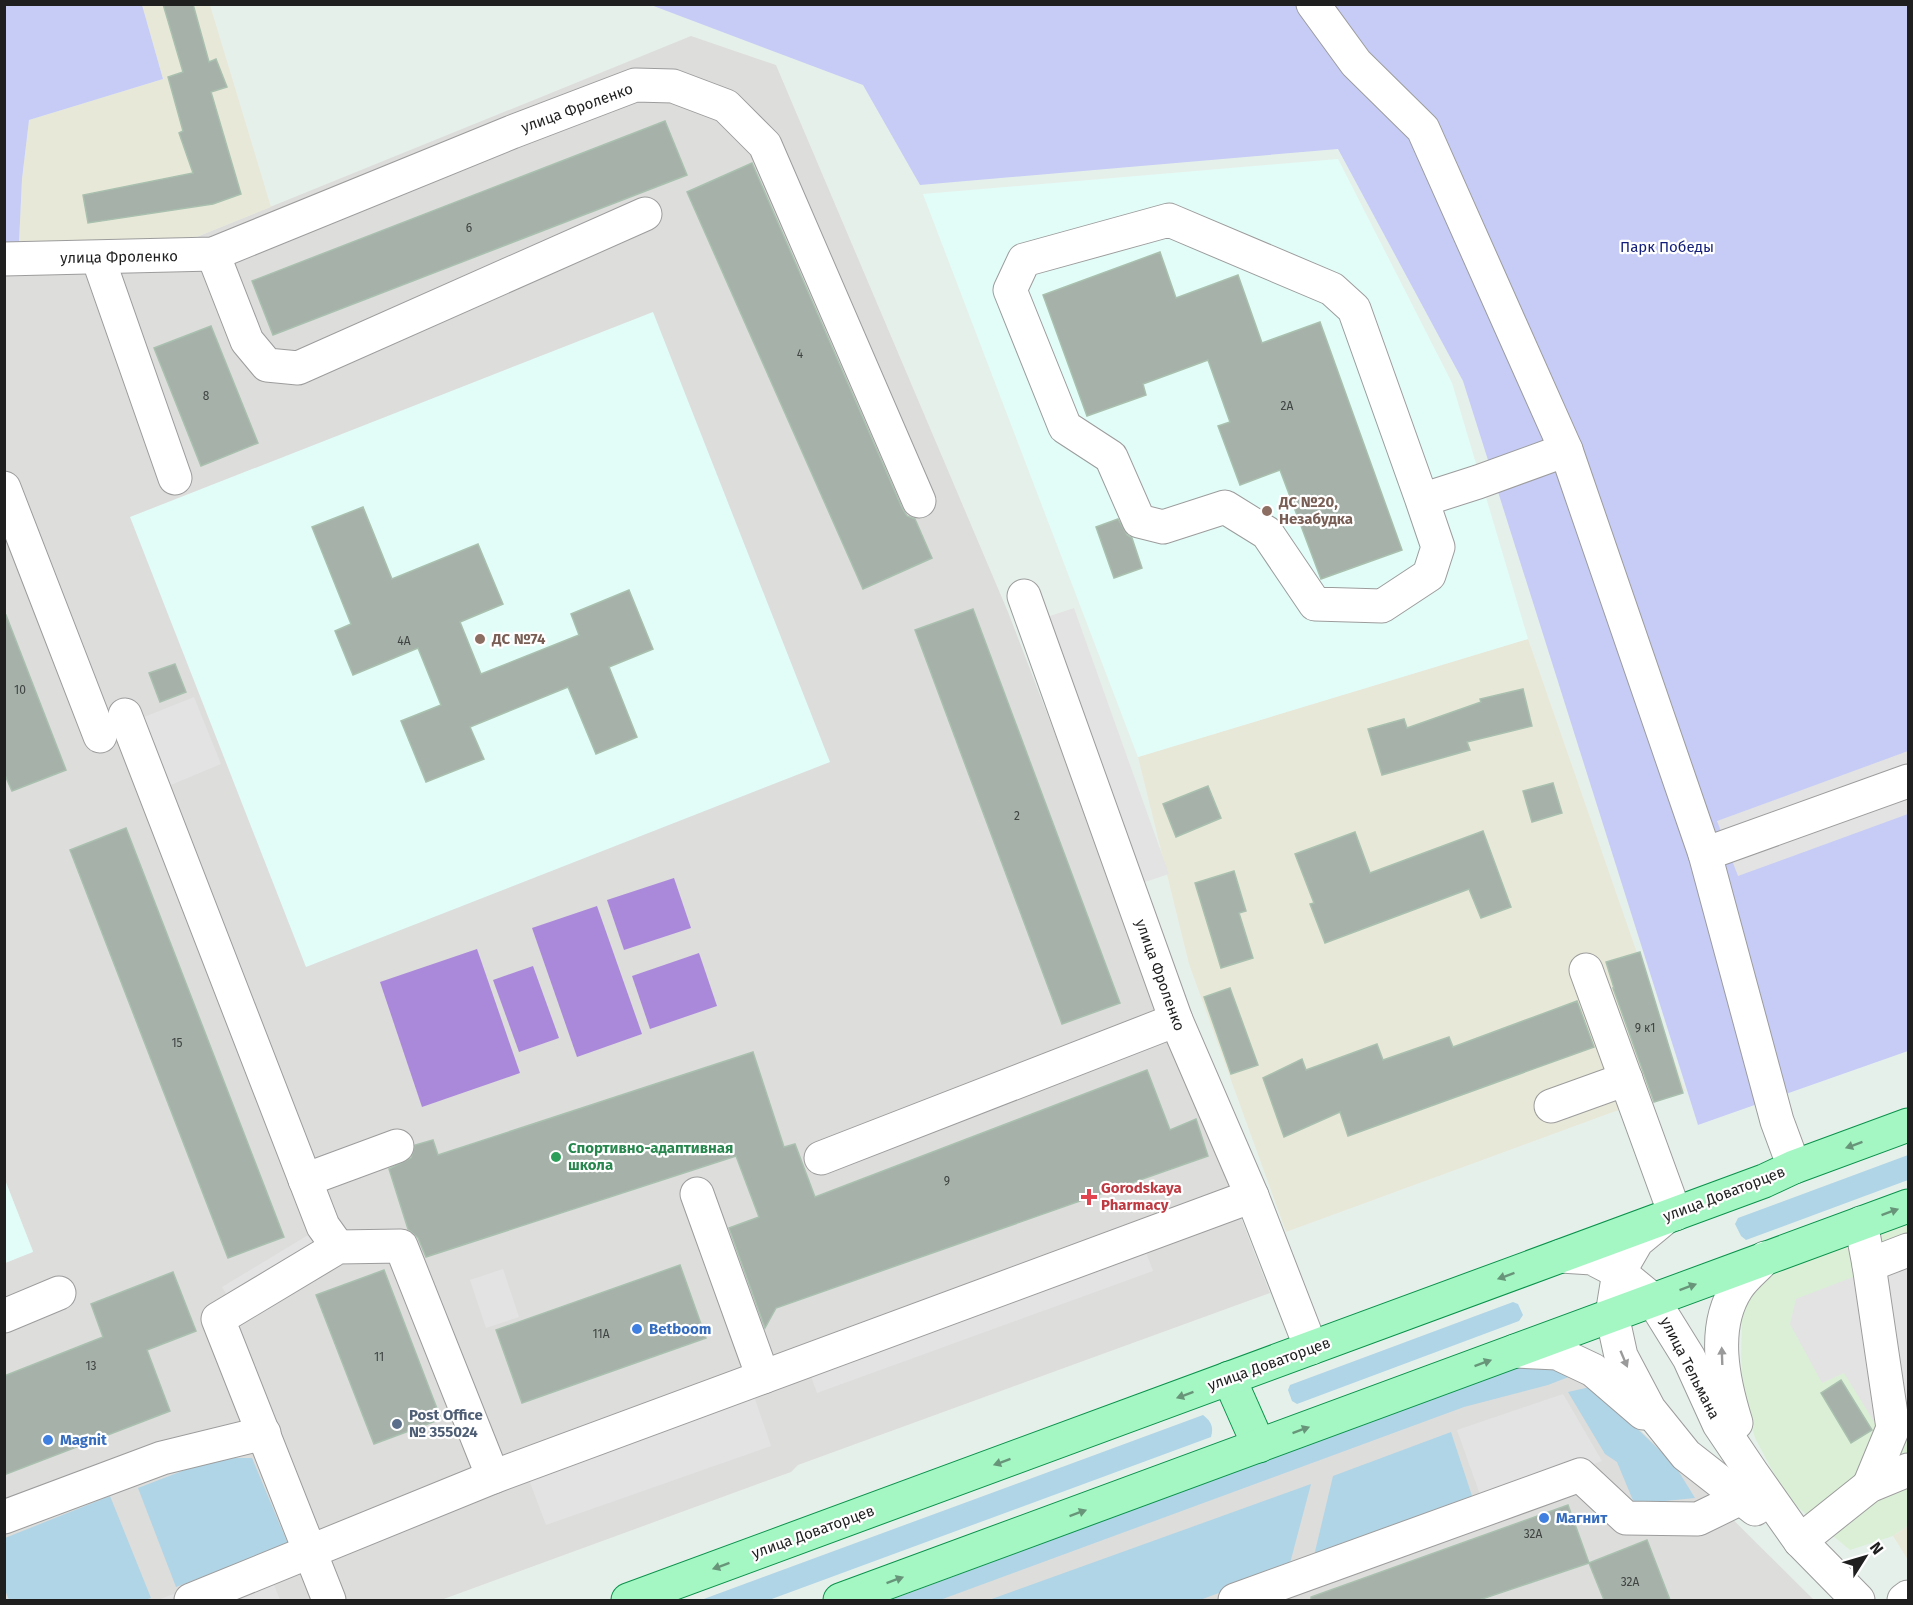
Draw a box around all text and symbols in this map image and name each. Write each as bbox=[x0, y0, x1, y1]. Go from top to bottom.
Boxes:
street label: улица Фроленко bbox=[519, 79, 635, 137]
house number: 6 bbox=[466, 221, 472, 235]
park label: Парк Победы bbox=[1620, 238, 1714, 256]
street label: улица Фроленко bbox=[60, 247, 178, 267]
house number: 4 bbox=[797, 347, 804, 361]
house number: 8 bbox=[203, 389, 210, 403]
house number: 2А bbox=[1281, 399, 1294, 413]
place label: ДС №20, Незабудка bbox=[1278, 493, 1353, 528]
marker: ДС №20, Незабудка bbox=[1260, 504, 1274, 518]
place label: ДС №74 bbox=[491, 630, 546, 648]
marker: ДС №74 bbox=[473, 632, 487, 646]
house number: 4А bbox=[397, 634, 411, 648]
house number: 10 bbox=[14, 683, 26, 697]
house number: 2 bbox=[1014, 809, 1020, 823]
street label: улица Фроленко bbox=[1131, 917, 1189, 1033]
house number: 9 к1 bbox=[1635, 1021, 1655, 1035]
house number: 15 bbox=[171, 1036, 183, 1050]
place label: Спортивно-адаптивная школа bbox=[568, 1139, 733, 1174]
one-way arrow bbox=[1844, 1141, 1862, 1151]
marker: Спортивно-адаптивная школа bbox=[549, 1150, 563, 1164]
street label: улица Доваторцев bbox=[1660, 1162, 1788, 1226]
house number: 9 bbox=[944, 1174, 950, 1188]
place label: Gorodskaya Pharmacy bbox=[1101, 1179, 1182, 1214]
marker: Gorodskaya Pharmacy bbox=[1082, 1190, 1096, 1204]
one-way arrow bbox=[1882, 1207, 1900, 1217]
one-way arrow bbox=[1497, 1271, 1515, 1281]
one-way arrow bbox=[1679, 1282, 1697, 1291]
street label: улица Тельмана bbox=[1656, 1314, 1724, 1422]
place label: Betboom bbox=[649, 1320, 711, 1338]
marker: Betboom bbox=[630, 1322, 644, 1336]
house number: 11А bbox=[592, 1327, 610, 1341]
street label: улица Доваторцев bbox=[1205, 1333, 1333, 1395]
one-way arrow bbox=[1718, 1346, 1727, 1365]
house number: 11 bbox=[374, 1350, 384, 1364]
one-way arrow bbox=[1620, 1350, 1629, 1368]
one-way arrow bbox=[1475, 1358, 1493, 1368]
house number: 13 bbox=[85, 1359, 97, 1373]
one-way arrow bbox=[1176, 1390, 1194, 1400]
place label: Post Office № 355024 bbox=[409, 1406, 483, 1441]
marker: Post Office № 355024 bbox=[390, 1417, 404, 1431]
one-way arrow bbox=[1292, 1425, 1310, 1435]
place label: Magnit bbox=[60, 1431, 107, 1449]
marker: Magnit bbox=[41, 1433, 55, 1447]
one-way arrow bbox=[993, 1458, 1011, 1468]
street label: улица Доваторцев bbox=[749, 1501, 877, 1563]
one-way arrow bbox=[1069, 1507, 1087, 1517]
place label: Магнит bbox=[1556, 1509, 1608, 1527]
marker: Магнит bbox=[1537, 1511, 1551, 1525]
house number: 32А bbox=[1524, 1527, 1542, 1541]
north arrow bbox=[1835, 1527, 1895, 1587]
text: N bbox=[1866, 1538, 1887, 1558]
one-way arrow bbox=[712, 1562, 730, 1572]
one-way arrow bbox=[886, 1575, 904, 1585]
house number: 32А bbox=[1621, 1575, 1639, 1589]

